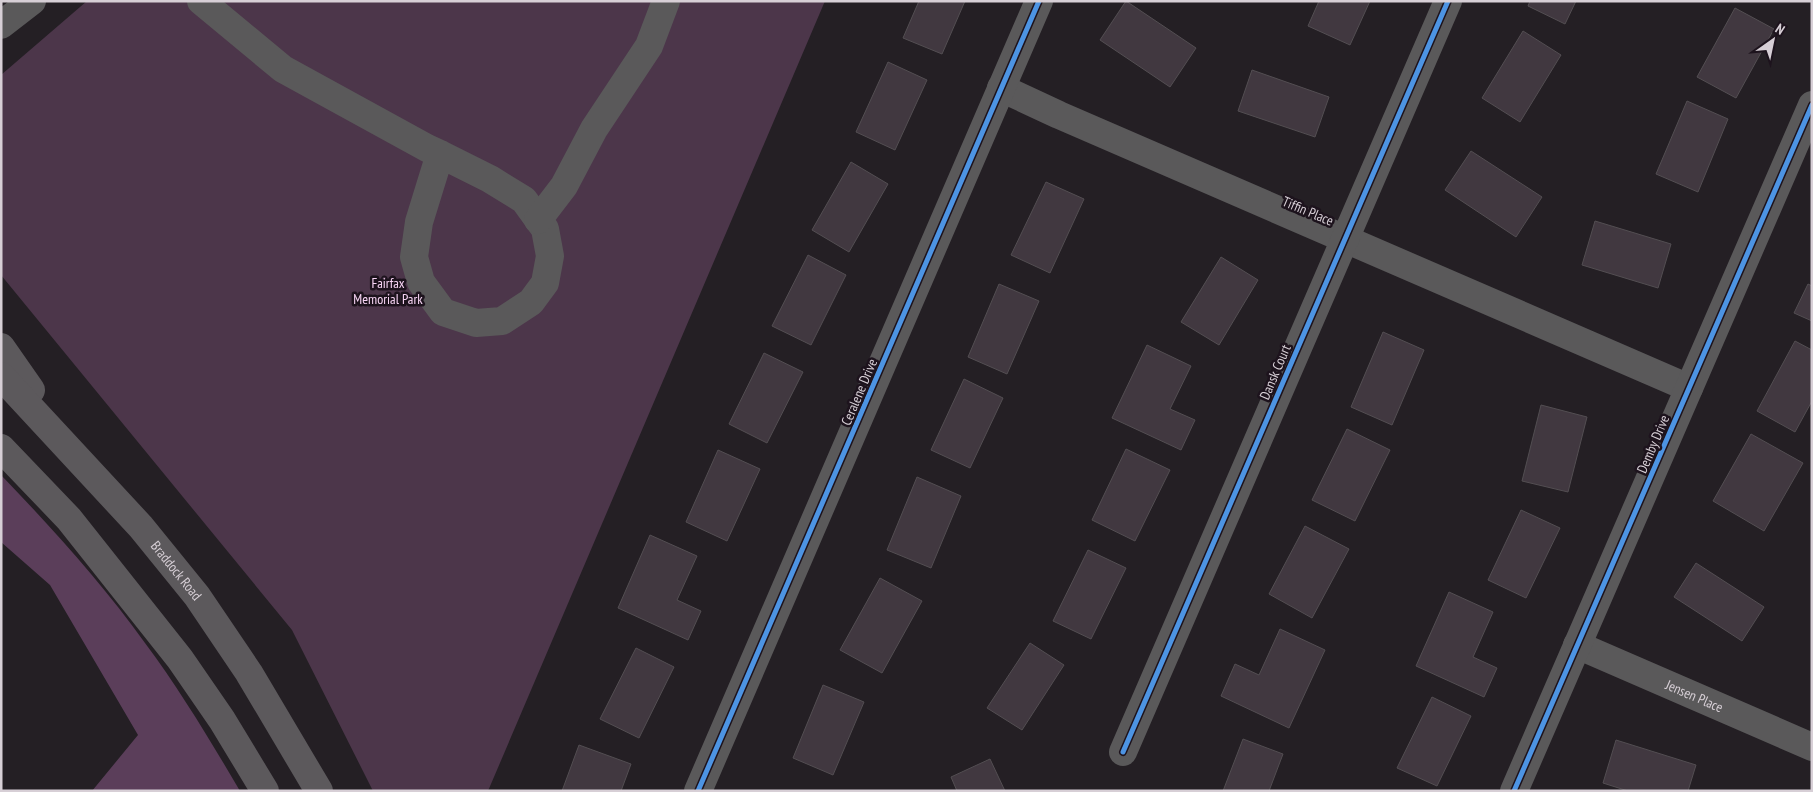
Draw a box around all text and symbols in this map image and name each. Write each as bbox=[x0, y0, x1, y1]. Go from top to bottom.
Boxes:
north arrow bbox=[1748, 15, 1798, 65]
text: N bbox=[1772, 19, 1788, 39]
street label: Tiffin Place bbox=[1280, 192, 1336, 230]
park label: Fairfax Memorial Park bbox=[353, 274, 423, 308]
street label: Dansk Court bbox=[1255, 342, 1295, 402]
street label: Ceralene Drive bbox=[837, 356, 881, 428]
street label: Demby Drive bbox=[1633, 412, 1673, 476]
street label: Braddock Road bbox=[147, 537, 206, 604]
street label: Jensen Place bbox=[1662, 675, 1726, 716]

